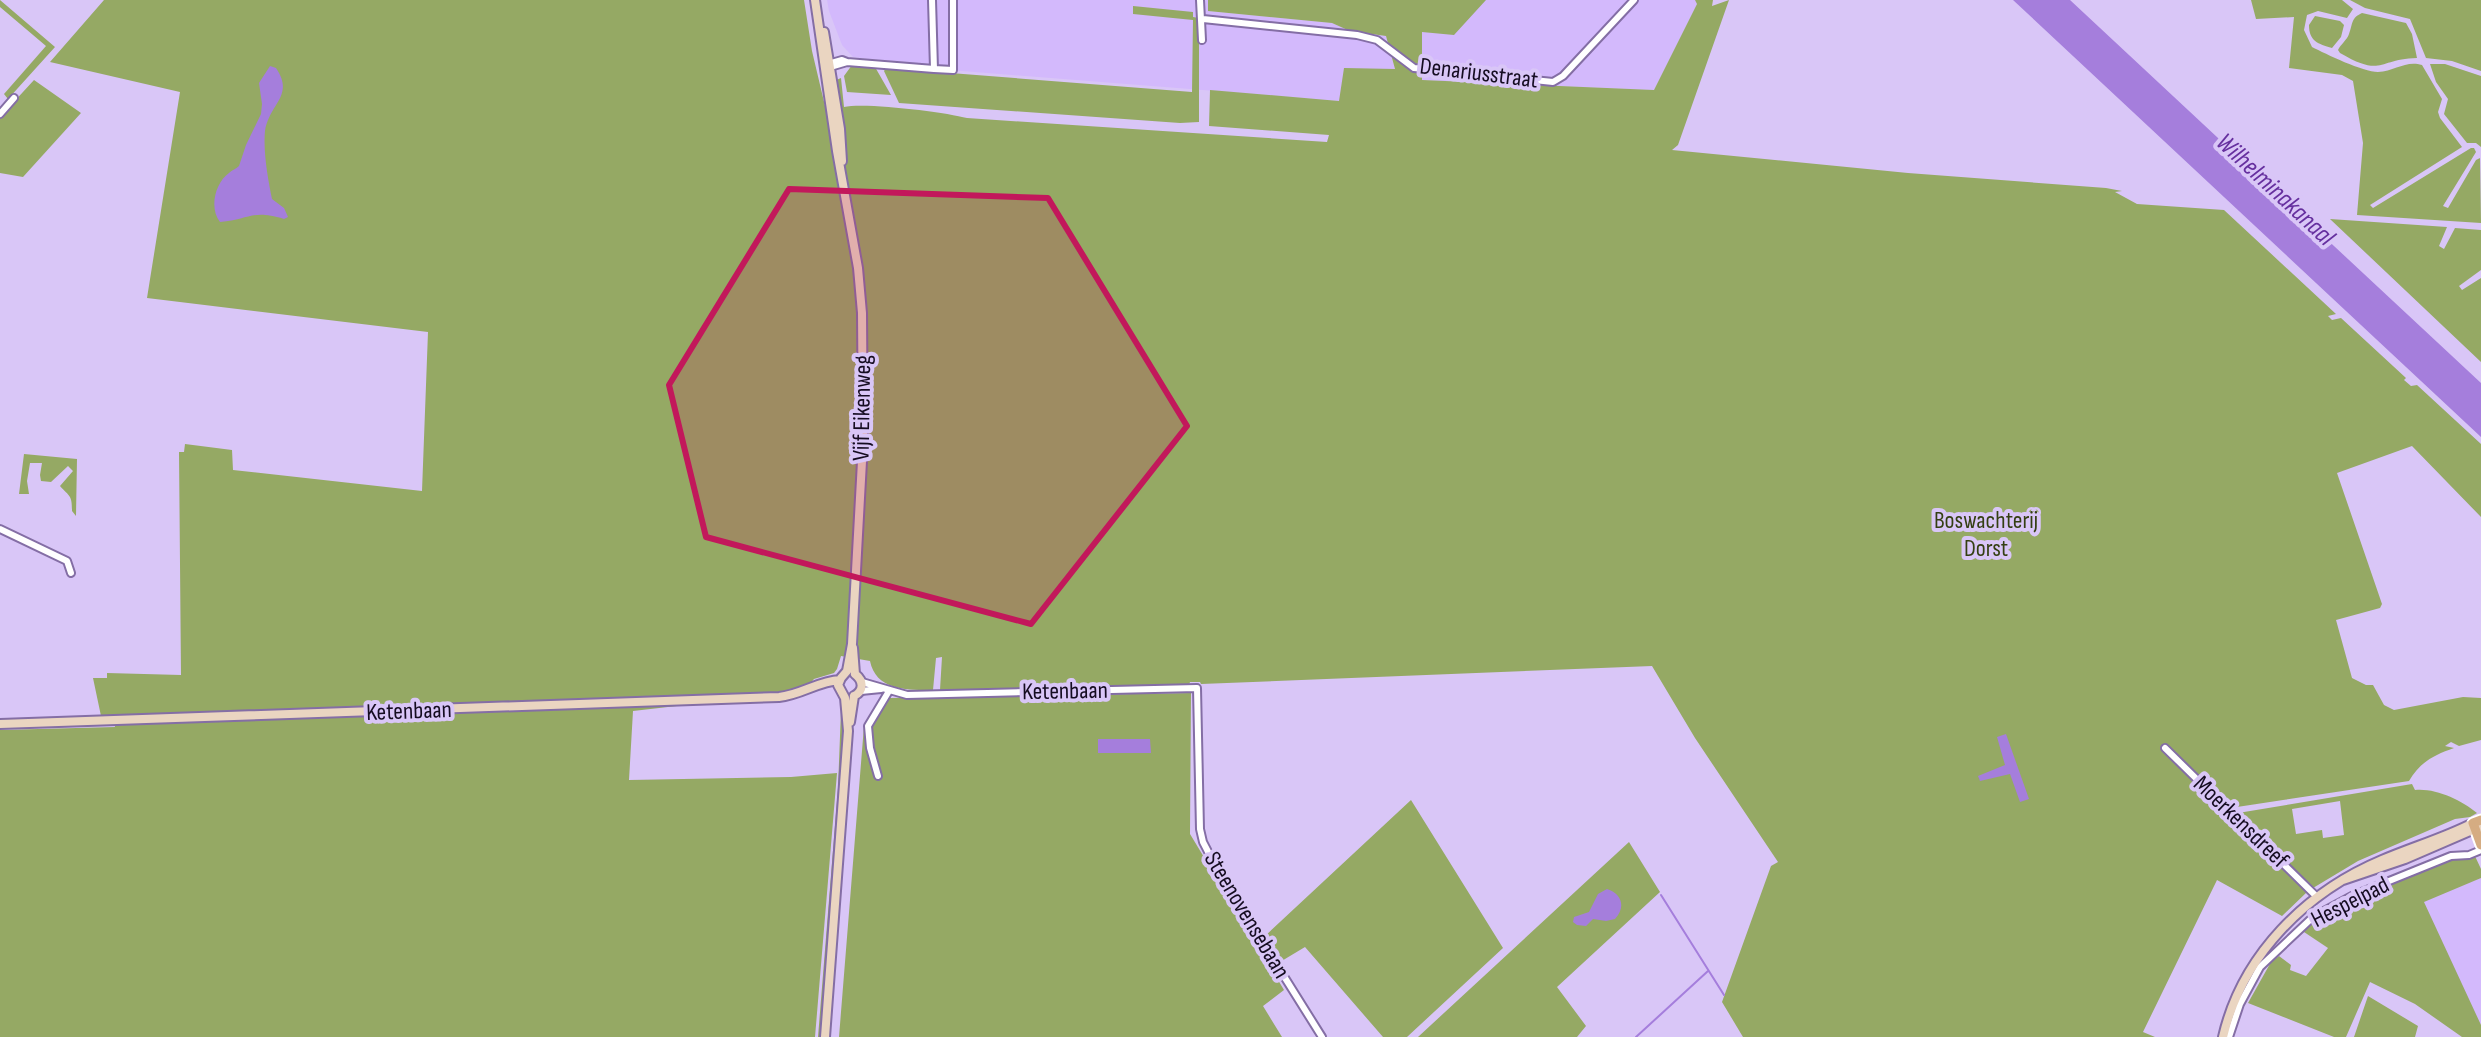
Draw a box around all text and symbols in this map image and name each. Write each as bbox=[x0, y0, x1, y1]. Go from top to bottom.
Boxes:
street label: Denariusstraat bbox=[1418, 51, 1540, 95]
water label: Wilhelminakanaal bbox=[2209, 127, 2342, 254]
street label: Vijf Eikenweg bbox=[847, 355, 877, 461]
park label: Boswachterij Dorst bbox=[1934, 506, 2038, 563]
street label: Ketenbaan bbox=[1022, 676, 1108, 706]
street label: Ketenbaan bbox=[366, 695, 452, 727]
street label: Moerkensdreef bbox=[2187, 770, 2295, 875]
street label: Steenovensebaan bbox=[1198, 846, 1296, 984]
street label: Hespelpad bbox=[2306, 870, 2394, 934]

